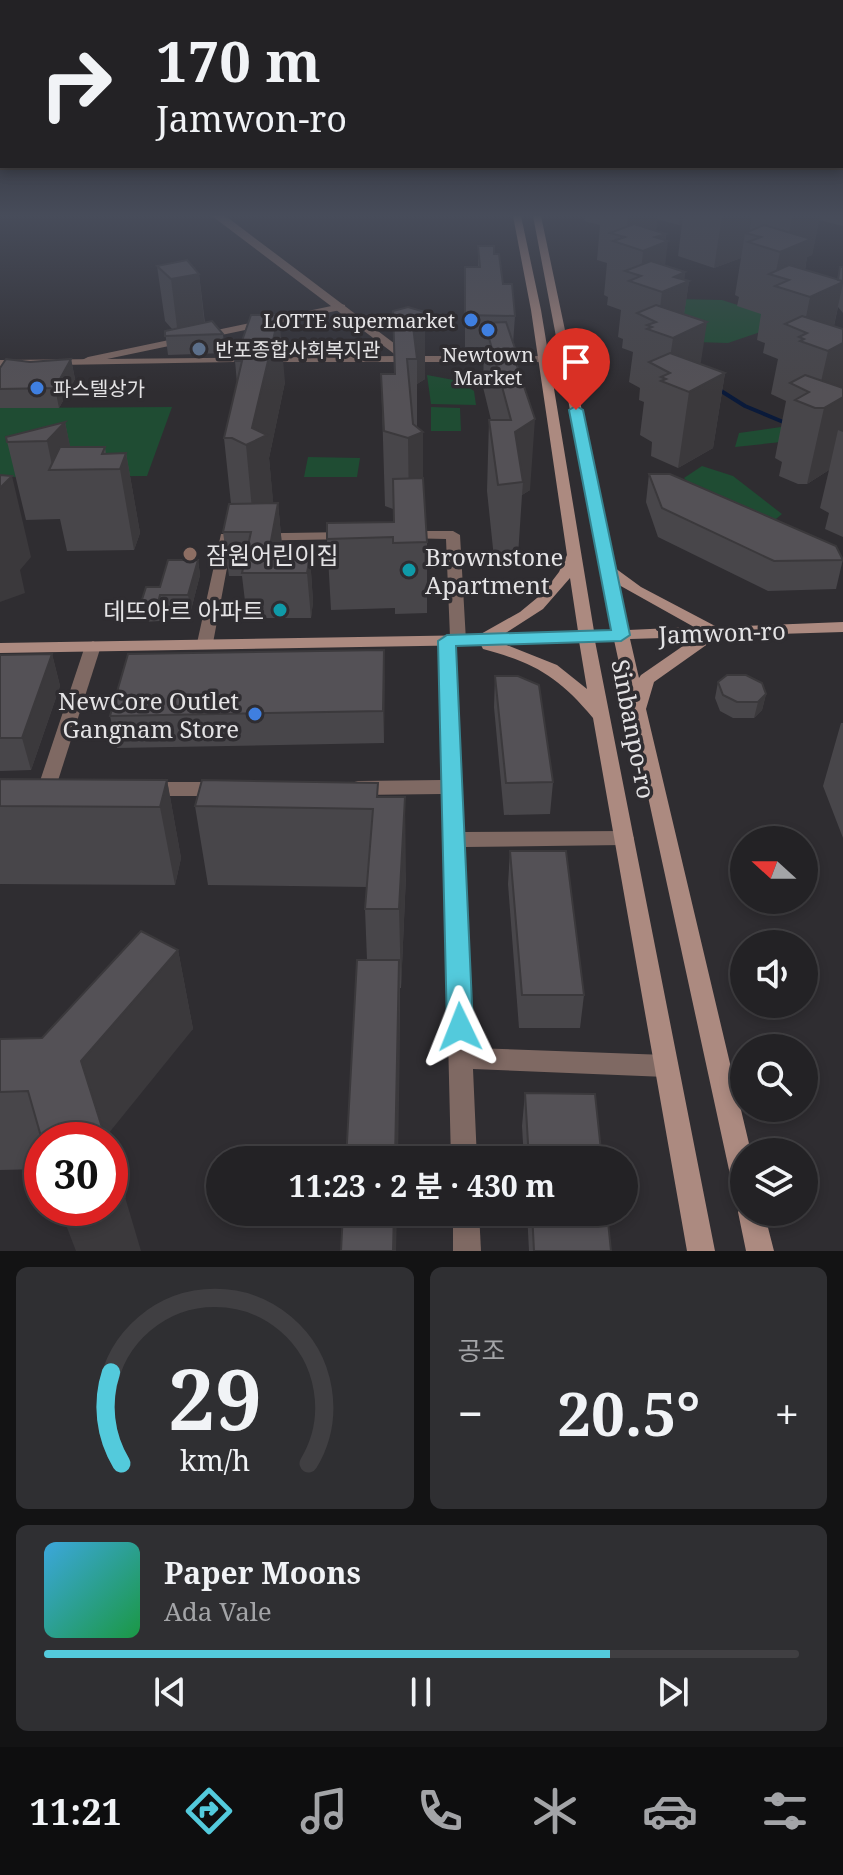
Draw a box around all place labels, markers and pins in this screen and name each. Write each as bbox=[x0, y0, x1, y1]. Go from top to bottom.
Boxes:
place label: LOTTE supermarket bbox=[263, 307, 455, 334]
marker: LOTTE supermarket bbox=[462, 311, 480, 329]
marker: Newtown Market bbox=[479, 321, 497, 339]
pin bbox=[542, 328, 610, 410]
place label: 반포종합사회복지관 bbox=[215, 336, 381, 363]
marker: 반포종합사회복지관 bbox=[190, 340, 208, 358]
place label: Newtown Market bbox=[442, 341, 534, 391]
place label: 파스텔상가 bbox=[53, 375, 145, 402]
marker: 파스텔상가 bbox=[28, 379, 46, 397]
place label: 잠원어린이집 bbox=[206, 538, 338, 571]
place label: Brownstone Apartment bbox=[425, 540, 563, 601]
marker: 잠원어린이집 bbox=[181, 545, 199, 563]
marker: Brownstone Apartment bbox=[400, 561, 418, 579]
place label: 데뜨아르 아파트 bbox=[103, 594, 264, 627]
marker: 데뜨아르 아파트 bbox=[271, 601, 289, 619]
place label: NewCore Outlet Gangnam Store bbox=[58, 684, 239, 745]
marker: NewCore Outlet Gangnam Store bbox=[246, 705, 264, 723]

